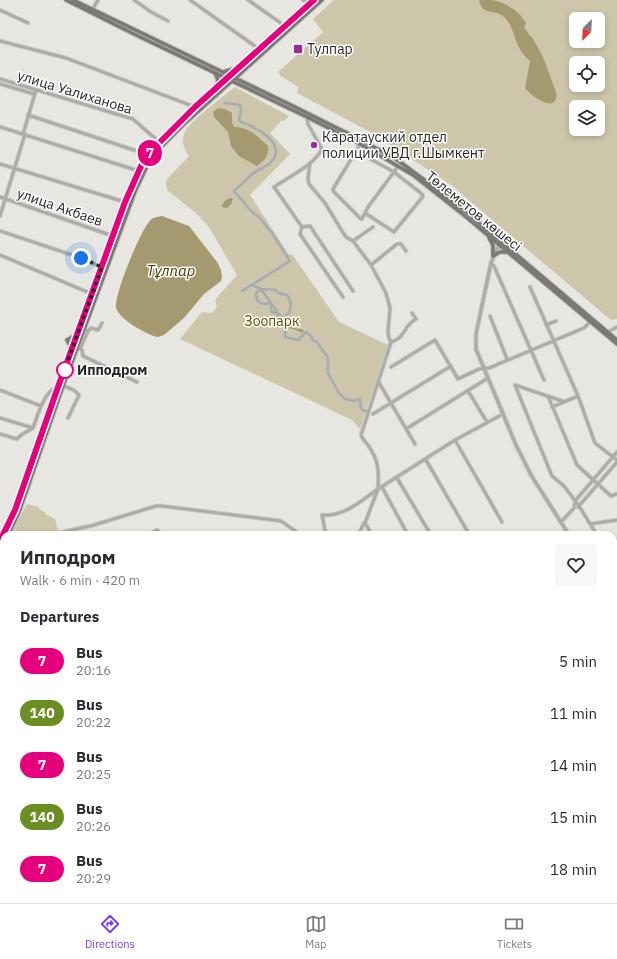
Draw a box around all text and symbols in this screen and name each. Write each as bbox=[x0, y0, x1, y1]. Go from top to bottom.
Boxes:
north arrow bbox=[569, 12, 605, 48]
map controls bbox=[569, 12, 605, 136]
place label: Тулпар bbox=[307, 40, 353, 58]
marker: Тулпар bbox=[292, 43, 304, 55]
button: locate bbox=[569, 56, 605, 92]
street label: улица Уалиханова bbox=[15, 66, 135, 118]
button: layers bbox=[569, 100, 605, 136]
place label: Каратауский отдел полиции УВД г.Шымкент bbox=[322, 128, 485, 162]
line badge: 7 bbox=[137, 140, 163, 166]
marker: Каратауский отдел полиции УВД г.Шымкент bbox=[309, 140, 319, 150]
text: 7 bbox=[146, 144, 154, 162]
street label: Төлеметов көшесі bbox=[423, 167, 525, 255]
street label: улица Акбаев bbox=[15, 184, 105, 230]
your location bbox=[71, 248, 91, 268]
water label: Тұлпар bbox=[147, 261, 195, 280]
park label: Зоопарк bbox=[244, 312, 300, 330]
marker: Ипподром bbox=[56, 361, 74, 379]
place label: Ипподром bbox=[77, 361, 147, 379]
button: heart bbox=[555, 544, 597, 586]
text: Ипподром bbox=[20, 545, 116, 569]
text: Walk · 6 min · 420 m bbox=[20, 572, 140, 589]
text: Departures bbox=[20, 607, 99, 626]
text: Bus bbox=[76, 643, 103, 662]
text: 7 bbox=[38, 652, 46, 670]
text: 5 min bbox=[559, 652, 597, 671]
text: 20:16 bbox=[76, 662, 111, 679]
text: Bus bbox=[76, 695, 103, 714]
text: 140 bbox=[29, 704, 55, 722]
text: 11 min bbox=[550, 704, 597, 723]
text: 20:22 bbox=[76, 714, 111, 731]
text: Bus bbox=[76, 747, 103, 766]
text: 7 bbox=[38, 756, 46, 774]
text: 14 min bbox=[550, 756, 597, 775]
text: 20:25 bbox=[76, 766, 111, 783]
text: Bus bbox=[76, 799, 103, 818]
text: 140 bbox=[29, 808, 55, 826]
text: 15 min bbox=[550, 808, 597, 827]
text: 20:26 bbox=[76, 818, 111, 835]
text: Bus bbox=[76, 851, 103, 870]
text: 7 bbox=[38, 860, 46, 878]
text: 18 min bbox=[550, 860, 597, 879]
text: 20:29 bbox=[76, 870, 111, 887]
tab: Directions bbox=[85, 913, 135, 951]
tab: Map bbox=[305, 913, 327, 951]
tab: Tickets bbox=[497, 913, 532, 951]

